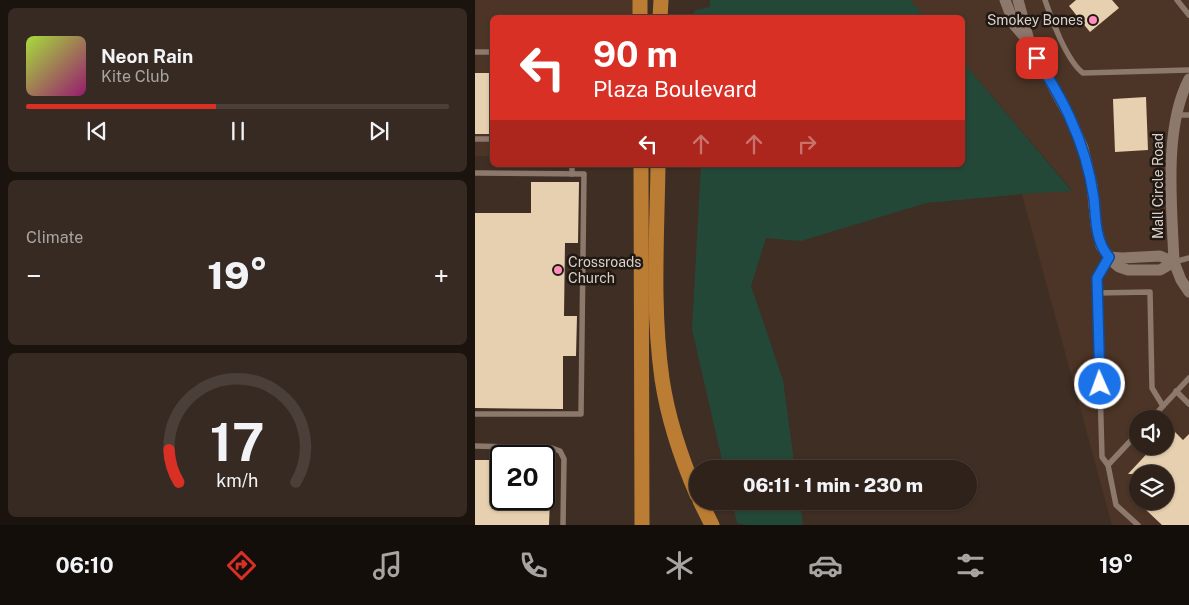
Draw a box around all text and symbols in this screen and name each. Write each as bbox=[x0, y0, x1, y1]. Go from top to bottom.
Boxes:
place label: Smokey Bones bbox=[987, 12, 1083, 28]
marker: Smokey Bones bbox=[1087, 14, 1099, 26]
text: 90 m bbox=[593, 34, 678, 75]
icon: left bbox=[510, 35, 575, 100]
pin bbox=[1016, 37, 1058, 79]
icon: arrive bbox=[1023, 44, 1051, 72]
text: Neon Rain bbox=[101, 45, 193, 67]
text: Kite Club bbox=[101, 67, 169, 86]
text: Plaza Boulevard bbox=[593, 76, 757, 102]
icon: previous bbox=[83, 117, 111, 145]
icon: pause bbox=[224, 117, 252, 145]
icon: next bbox=[365, 117, 393, 145]
icon: left bbox=[634, 130, 662, 158]
icon: ahead bbox=[687, 130, 715, 158]
icon: ahead bbox=[740, 130, 768, 158]
icon: right bbox=[793, 130, 821, 158]
street label: Mall Circle Road bbox=[1150, 133, 1166, 239]
text: Climate bbox=[26, 228, 83, 247]
text: 19° bbox=[207, 253, 268, 298]
place label: Crossroads Church bbox=[568, 254, 641, 286]
text: − bbox=[26, 259, 42, 292]
text: + bbox=[433, 259, 449, 292]
marker: Crossroads Church bbox=[552, 264, 564, 276]
position arrow bbox=[1073, 357, 1125, 409]
map controls bbox=[1129, 410, 1174, 510]
button: sound bbox=[1129, 410, 1174, 455]
text: 17 bbox=[210, 412, 265, 473]
speed limit sign: 20 bbox=[490, 445, 555, 510]
button: layers bbox=[1129, 465, 1174, 510]
text: km/h bbox=[216, 470, 259, 491]
text: 06:11 · 1 min · 230 m bbox=[743, 474, 923, 496]
icon: directions bbox=[224, 548, 259, 583]
icon: music bbox=[370, 548, 405, 583]
icon: phone bbox=[516, 548, 551, 583]
icon: climate bbox=[662, 548, 697, 583]
icon: car bbox=[808, 548, 843, 583]
icon: filters bbox=[953, 548, 988, 583]
text: 06:10 bbox=[55, 552, 114, 578]
text: 19° bbox=[1099, 552, 1133, 578]

